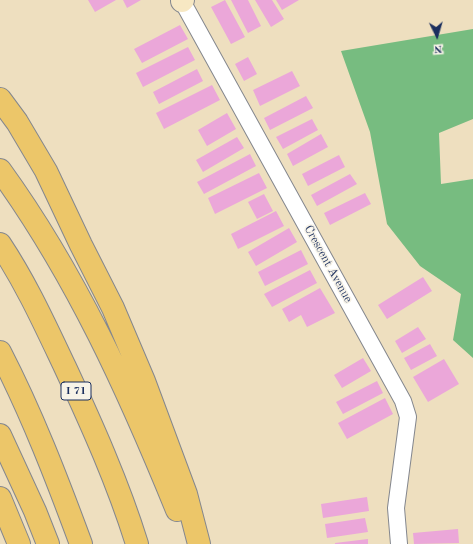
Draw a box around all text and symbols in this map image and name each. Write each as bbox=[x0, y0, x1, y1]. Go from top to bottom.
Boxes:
north arrow bbox=[417, 16, 457, 56]
text: N bbox=[433, 43, 443, 54]
street label: Crescent Avenue bbox=[301, 223, 355, 305]
road number: I 71 bbox=[61, 382, 91, 400]

